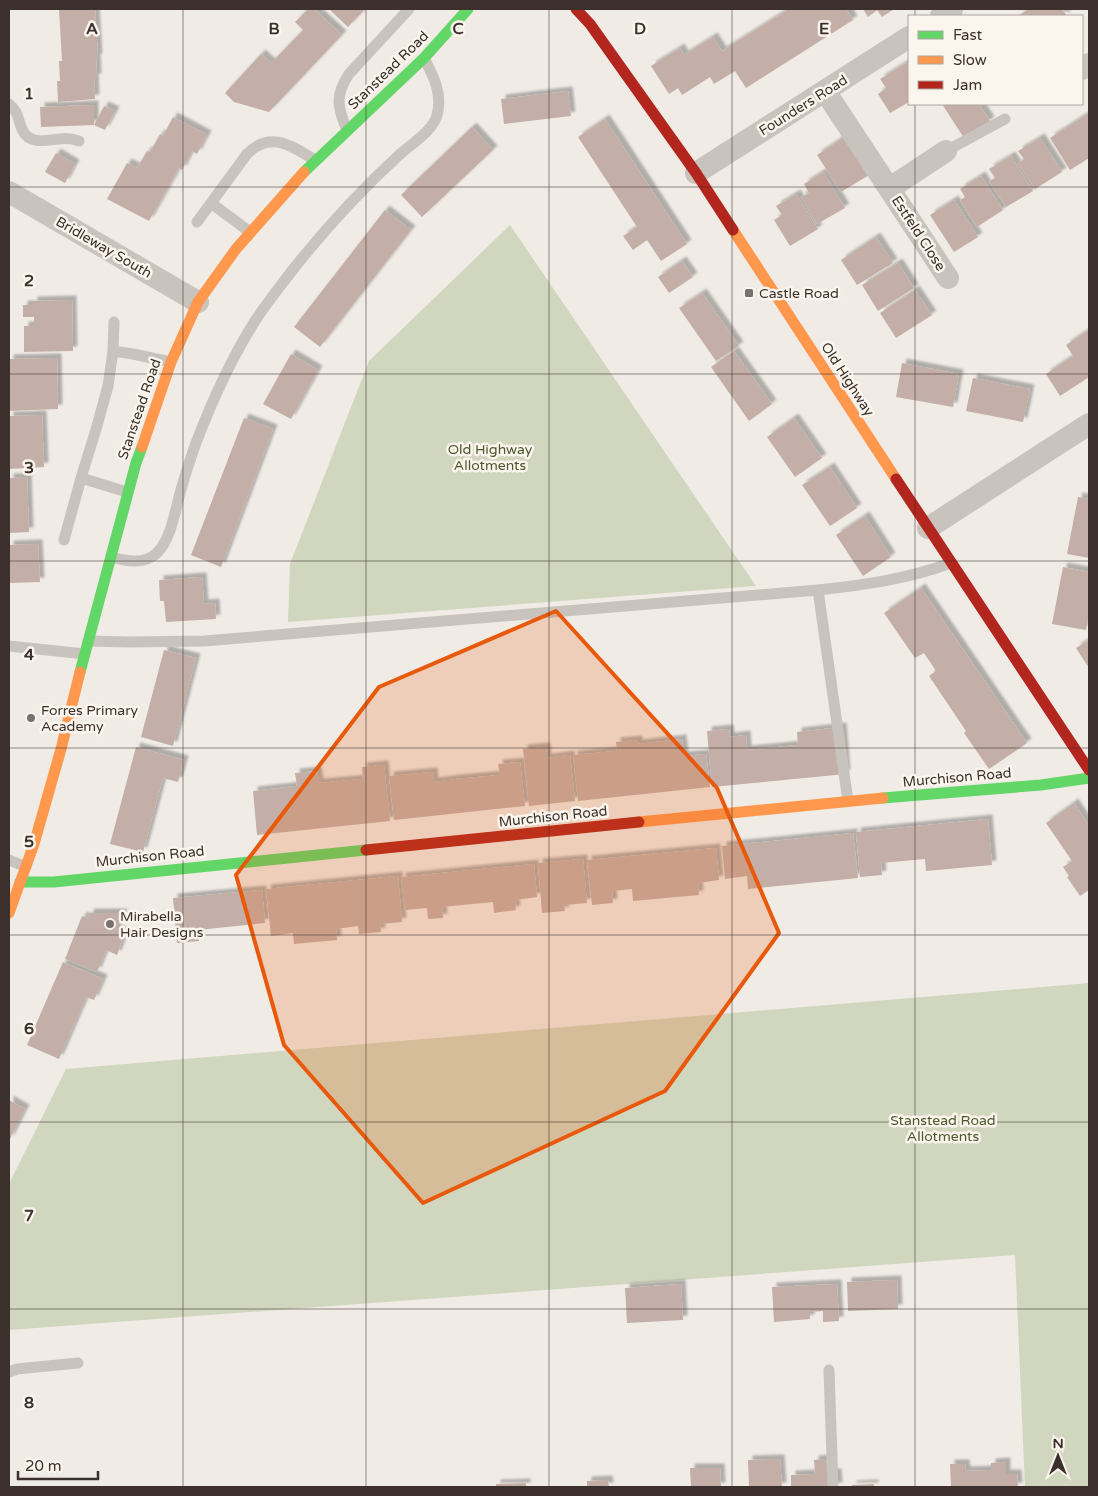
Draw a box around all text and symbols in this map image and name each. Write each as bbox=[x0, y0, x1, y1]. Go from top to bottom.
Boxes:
legend bbox=[908, 15, 1083, 105]
text: A bbox=[86, 19, 98, 39]
text: B bbox=[268, 19, 280, 39]
text: C bbox=[452, 19, 464, 39]
text: D bbox=[634, 19, 646, 39]
text: E bbox=[819, 19, 829, 39]
text: Fast bbox=[953, 26, 983, 44]
street label: Stanstead Road bbox=[345, 28, 432, 113]
text: Slow bbox=[953, 51, 987, 69]
street label: Founders Road bbox=[756, 71, 851, 139]
text: Jam bbox=[953, 76, 982, 94]
text: 1 bbox=[24, 84, 34, 104]
street label: Estfeld Close bbox=[888, 193, 949, 274]
street label: Bridleway South bbox=[53, 213, 155, 282]
text: 2 bbox=[24, 271, 34, 291]
place label: Castle Road bbox=[759, 285, 839, 302]
marker: Castle Road bbox=[743, 287, 755, 299]
street label: Old Highway bbox=[817, 339, 878, 420]
street label: Stanstead Road bbox=[114, 357, 165, 462]
park label: Old Highway Allotments bbox=[448, 441, 533, 474]
text: 3 bbox=[24, 458, 34, 478]
text: 4 bbox=[24, 645, 34, 665]
place label: Forres Primary Academy bbox=[41, 702, 138, 735]
marker: Forres Primary Academy bbox=[25, 712, 37, 724]
street label: Murchison Road bbox=[902, 764, 1012, 791]
street label: Murchison Road bbox=[498, 802, 608, 831]
text: 5 bbox=[24, 832, 34, 852]
street label: Murchison Road bbox=[95, 842, 205, 871]
place label: Mirabella Hair Designs bbox=[120, 908, 204, 941]
marker: Mirabella Hair Designs bbox=[104, 918, 116, 930]
text: 6 bbox=[24, 1019, 34, 1039]
park label: Stanstead Road Allotments bbox=[890, 1112, 996, 1145]
text: 7 bbox=[24, 1206, 34, 1226]
text: 8 bbox=[24, 1393, 34, 1413]
north arrow bbox=[1033, 1431, 1083, 1481]
text: N bbox=[1052, 1435, 1064, 1452]
scale bar bbox=[18, 1448, 98, 1480]
text: 20 m bbox=[25, 1457, 62, 1475]

